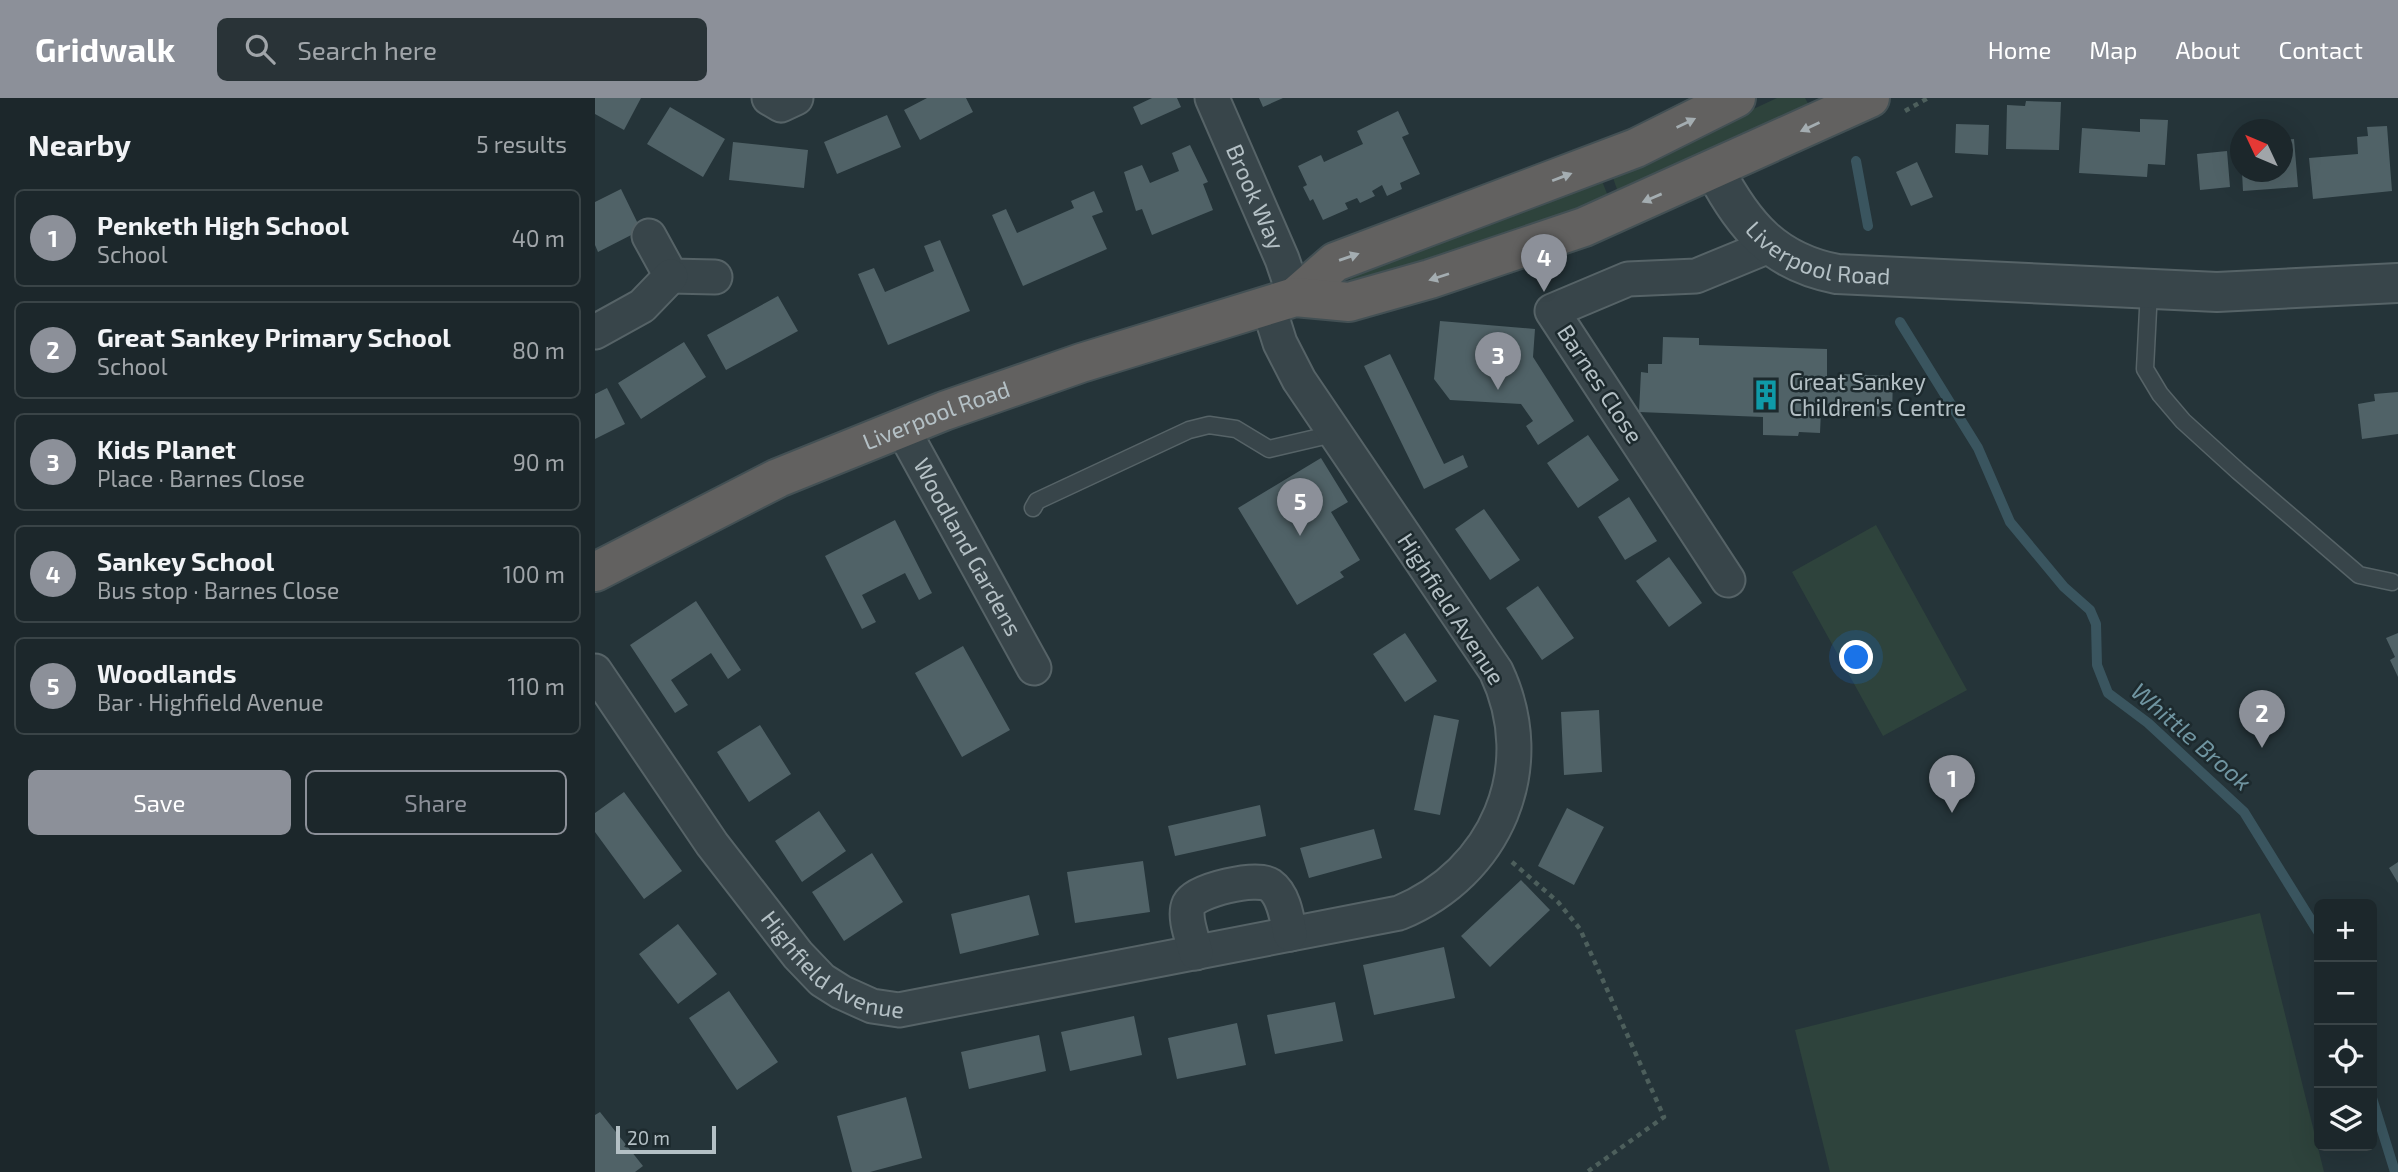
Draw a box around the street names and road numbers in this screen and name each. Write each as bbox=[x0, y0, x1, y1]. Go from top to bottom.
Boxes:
street label: Brook Way bbox=[1221, 140, 1291, 254]
street label: Liverpool Road bbox=[1740, 215, 1891, 290]
street label: Barnes Close bbox=[1552, 319, 1650, 448]
street label: Liverpool Road bbox=[858, 374, 1013, 455]
street label: Woodland Gardens bbox=[908, 453, 1029, 640]
street label: Highfield Avenue bbox=[1392, 527, 1511, 690]
street label: Highfield Avenue bbox=[756, 905, 906, 1024]

